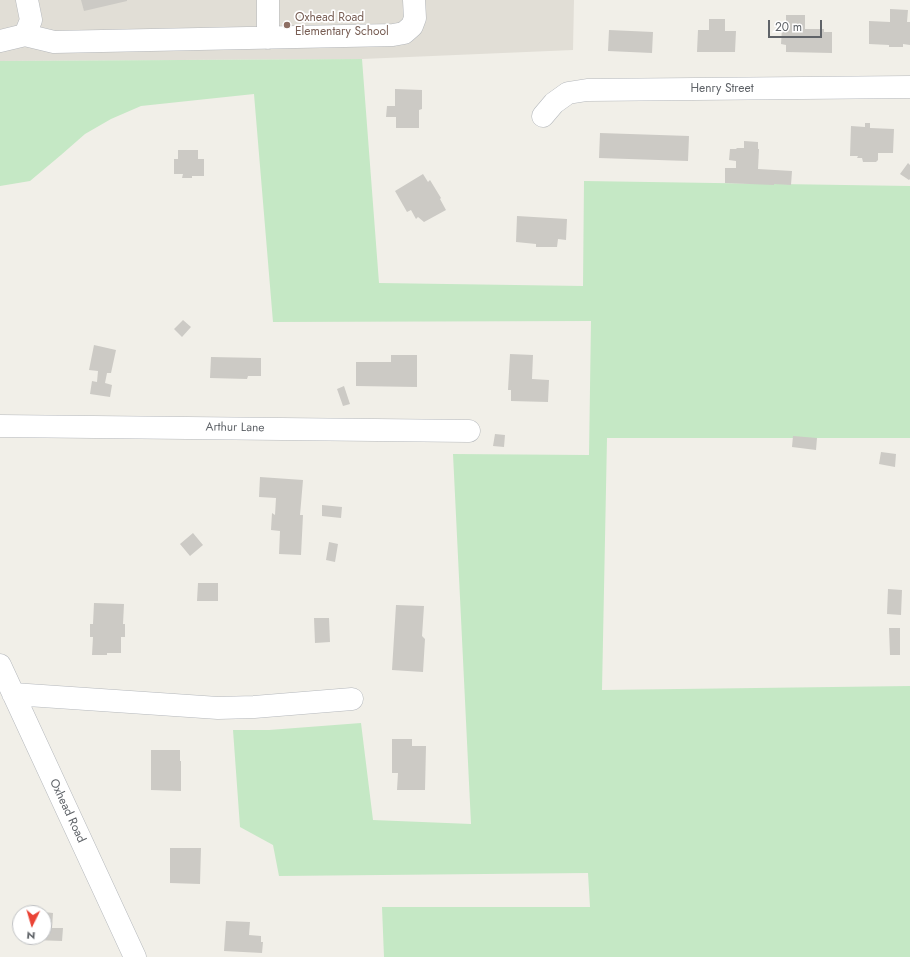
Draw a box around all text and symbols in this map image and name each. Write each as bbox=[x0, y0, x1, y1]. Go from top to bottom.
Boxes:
place label: Oxhead Road Elementary School bbox=[295, 11, 389, 39]
scale bar bbox=[770, 12, 824, 38]
text: 20 m bbox=[775, 18, 802, 36]
marker: Oxhead Road Elementary School bbox=[282, 20, 292, 30]
street label: Henry Street bbox=[690, 82, 754, 96]
street label: Arthur Lane bbox=[205, 420, 265, 436]
street label: Oxhead Road bbox=[46, 777, 88, 845]
north arrow bbox=[12, 905, 52, 945]
text: N bbox=[26, 928, 36, 944]

